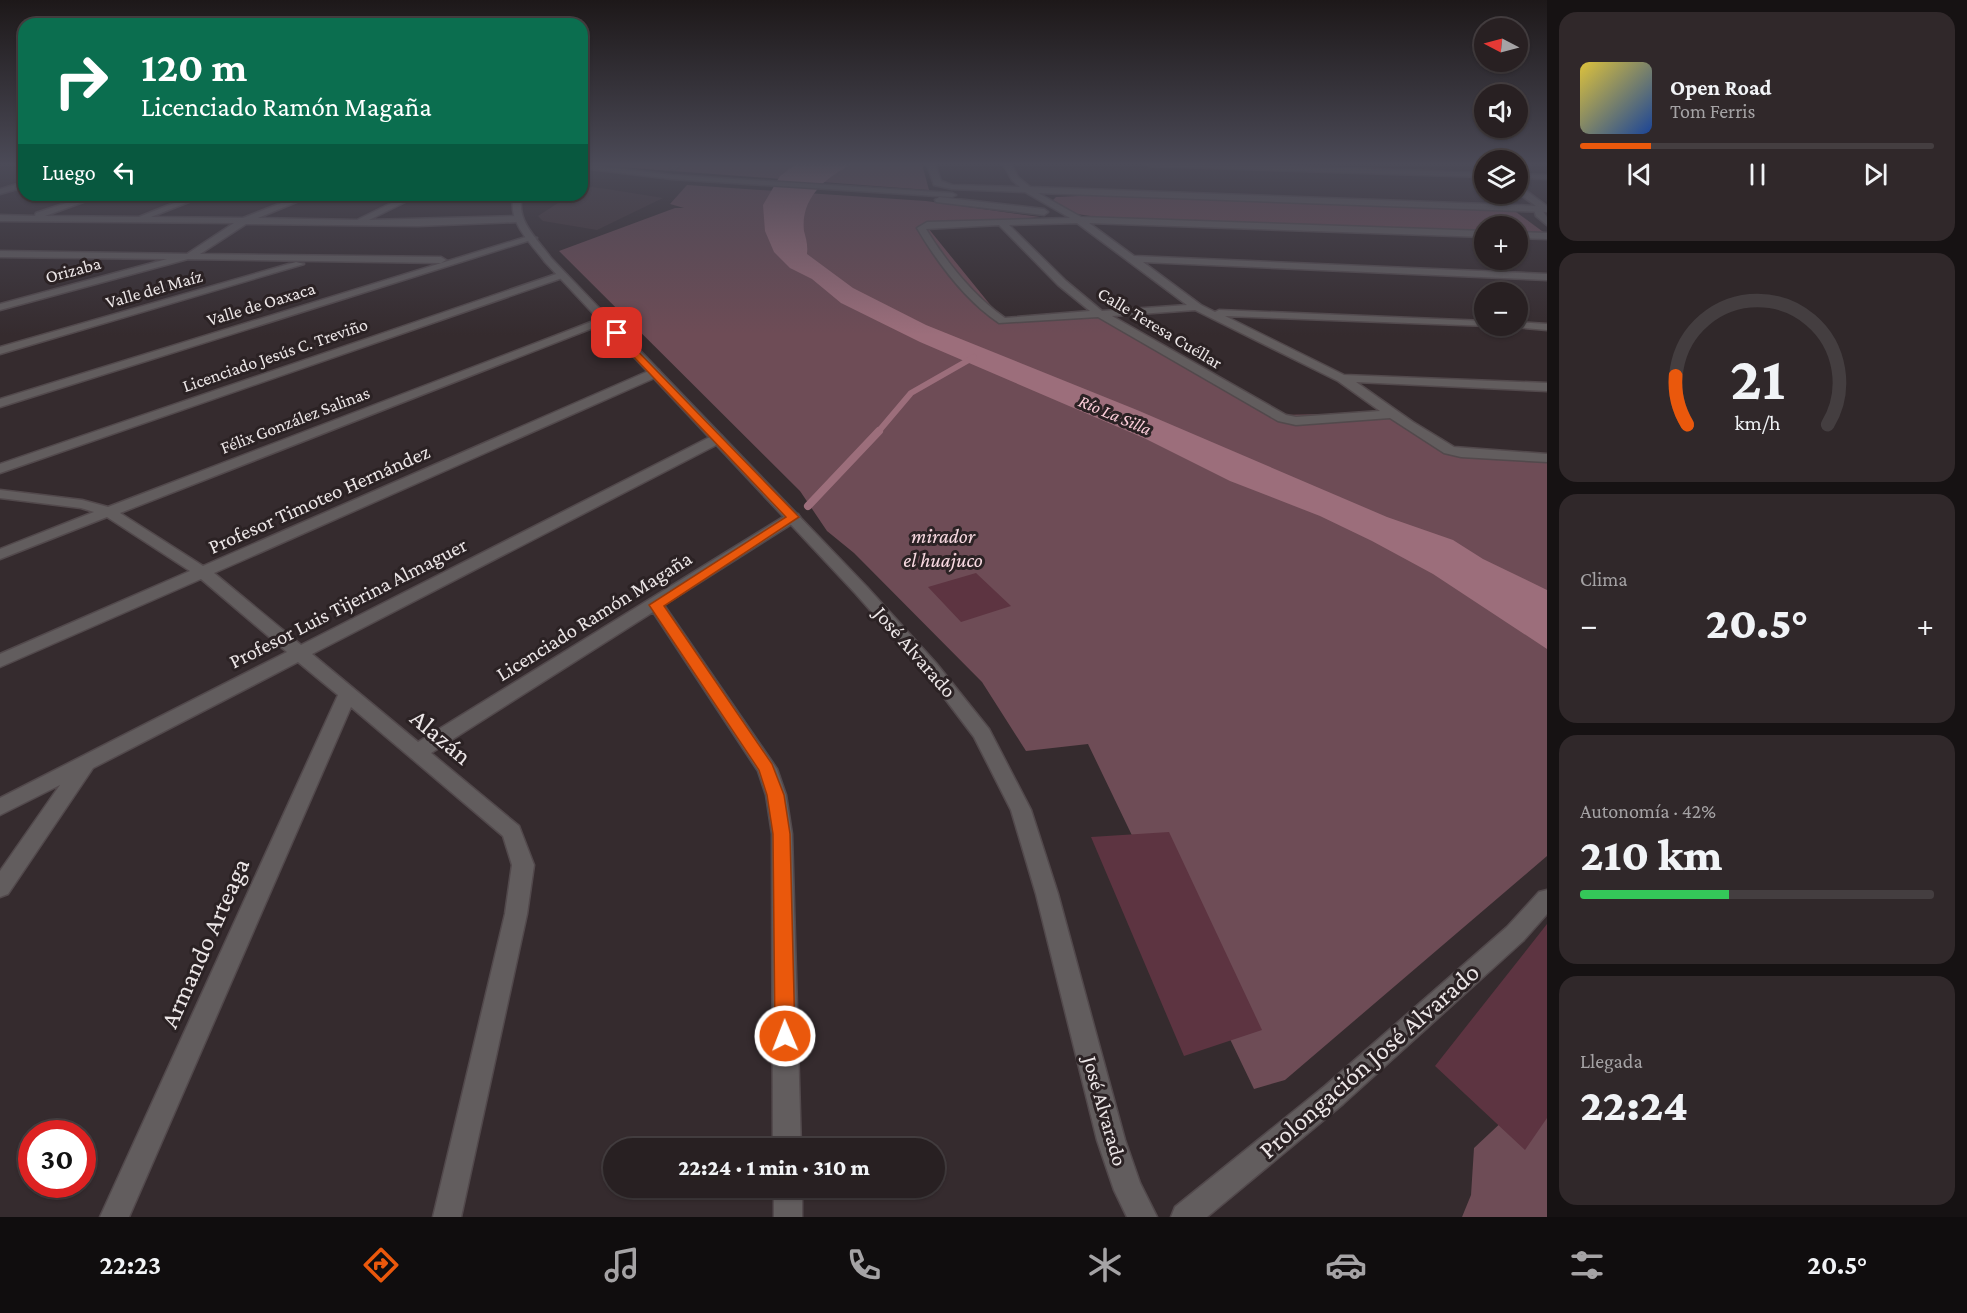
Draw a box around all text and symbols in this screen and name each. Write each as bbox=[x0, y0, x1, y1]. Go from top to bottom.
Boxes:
north arrow bbox=[1474, 18, 1528, 72]
map controls bbox=[1474, 18, 1528, 336]
icon: right bbox=[42, 42, 120, 120]
text: 120 m bbox=[141, 43, 247, 90]
text: Open Road bbox=[1670, 75, 1772, 100]
button: sound bbox=[1474, 84, 1528, 138]
text: Licenciado Ramón Magaña bbox=[141, 92, 432, 122]
text: Tom Ferris bbox=[1670, 100, 1755, 122]
button: layers bbox=[1474, 150, 1528, 204]
icon: left bbox=[108, 156, 141, 189]
icon: previous bbox=[1623, 158, 1656, 191]
icon: pause bbox=[1741, 158, 1774, 191]
icon: next bbox=[1859, 158, 1892, 191]
text: Luego bbox=[42, 160, 96, 185]
button: + bbox=[1474, 216, 1528, 270]
street label: Orizaba bbox=[43, 253, 103, 287]
street label: Valle del Maíz bbox=[103, 266, 205, 312]
street label: Valle de Oaxaca bbox=[204, 278, 318, 330]
button: − bbox=[1474, 282, 1528, 336]
street label: Calle Teresa Cuéllar bbox=[1094, 283, 1226, 373]
pin bbox=[591, 307, 642, 358]
street label: Licenciado Jesús C. Treviño bbox=[180, 314, 370, 396]
icon: arrive bbox=[600, 316, 633, 349]
text: 21 bbox=[1729, 343, 1785, 412]
street label: Félix González Salinas bbox=[217, 382, 373, 458]
water label: Río La Silla bbox=[1076, 391, 1155, 439]
text: km/h bbox=[1734, 411, 1781, 435]
street label: Profesor Timoteo Hernández bbox=[205, 439, 434, 559]
park label: mirador el huajuco bbox=[903, 524, 983, 572]
street label: Profesor Luis Tijerina Almaguer bbox=[225, 532, 471, 674]
street label: Licenciado Ramón Magaña bbox=[492, 546, 696, 686]
text: Clima bbox=[1580, 568, 1628, 590]
text: 20.5° bbox=[1705, 598, 1809, 648]
street label: José Alvarado bbox=[868, 600, 961, 703]
text: − bbox=[1580, 606, 1597, 643]
text: + bbox=[1917, 606, 1934, 643]
street label: Alazán bbox=[405, 703, 477, 771]
text: Autonomía · 42% bbox=[1580, 800, 1716, 822]
text: 210 km bbox=[1580, 830, 1722, 880]
street label: Armando Arteaga bbox=[155, 854, 255, 1032]
street label: Prolongación José Alvarado bbox=[1253, 958, 1485, 1164]
position arrow bbox=[753, 1004, 817, 1068]
text: Llegada bbox=[1580, 1050, 1643, 1072]
street label: José Alvarado bbox=[1077, 1051, 1132, 1169]
text: 22:24 bbox=[1580, 1080, 1688, 1130]
speed limit sign: 30 bbox=[18, 1120, 96, 1198]
text: 22:24 · 1 min · 310 m bbox=[678, 1155, 870, 1180]
icon: directions bbox=[360, 1244, 402, 1286]
icon: music bbox=[601, 1244, 643, 1286]
icon: phone bbox=[843, 1244, 885, 1286]
icon: climate bbox=[1084, 1244, 1126, 1286]
icon: car bbox=[1325, 1244, 1367, 1286]
icon: filters bbox=[1566, 1244, 1608, 1286]
text: 22:23 bbox=[100, 1250, 161, 1280]
text: 20.5° bbox=[1807, 1250, 1867, 1280]

